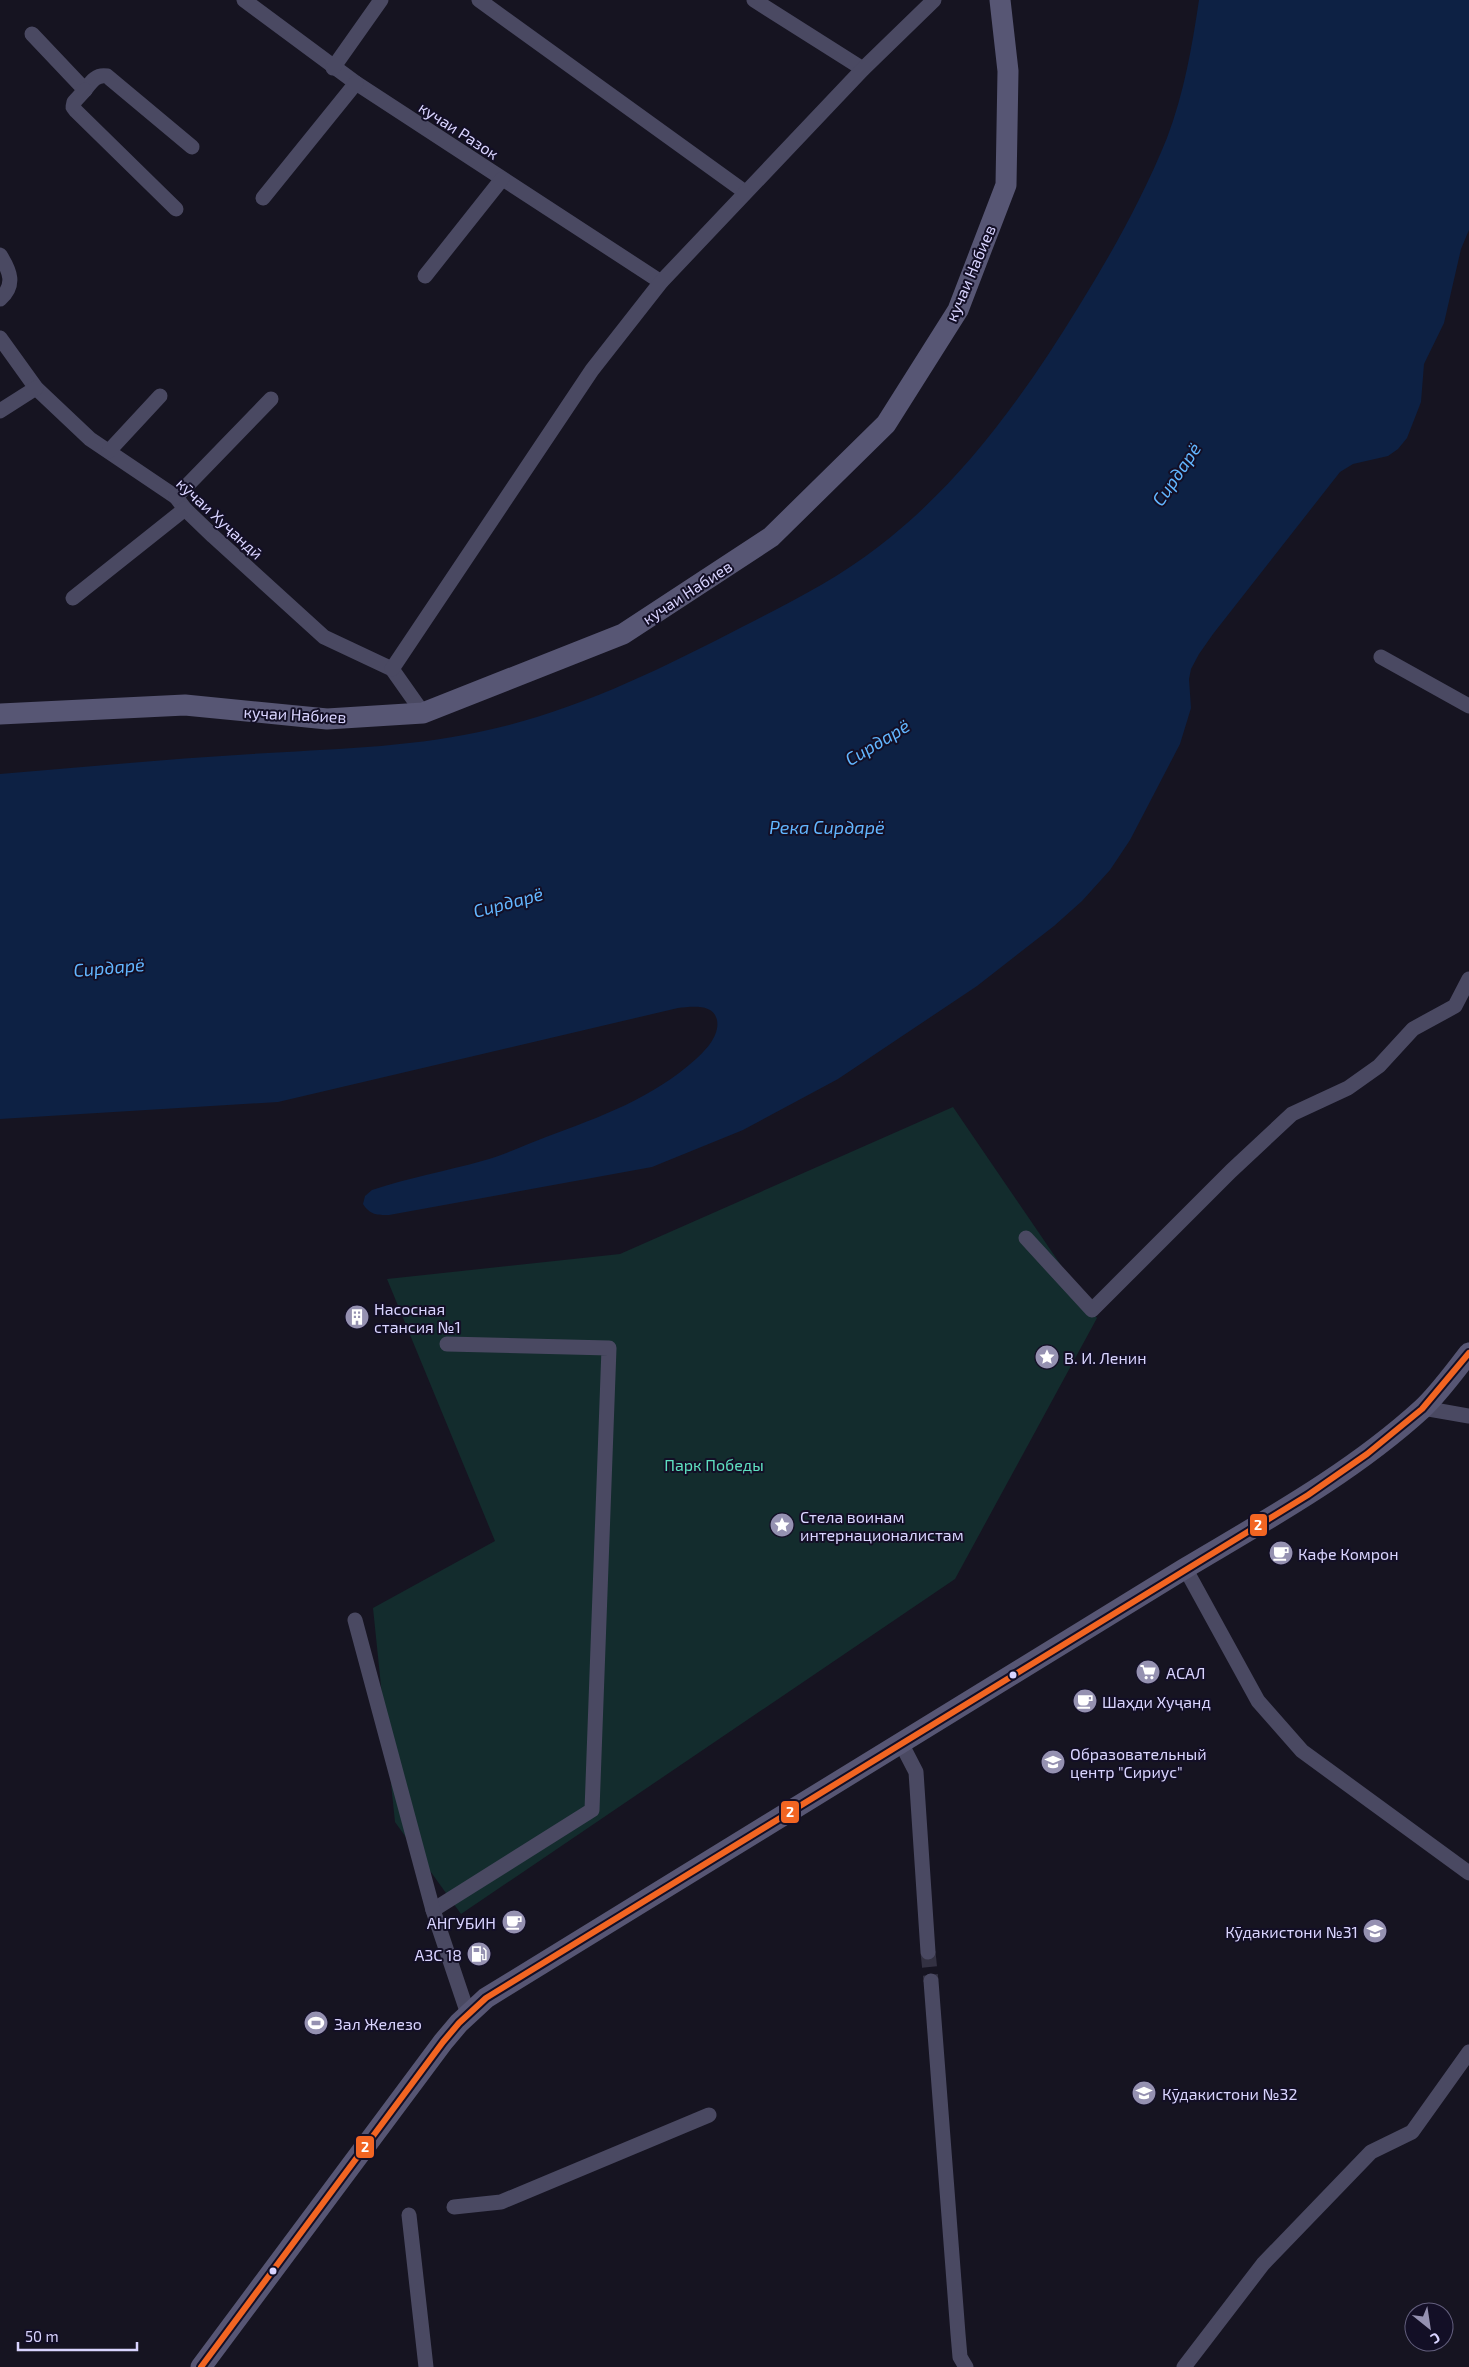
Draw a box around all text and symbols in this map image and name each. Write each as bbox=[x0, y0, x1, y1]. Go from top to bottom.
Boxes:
street label: кучаи Разок bbox=[415, 97, 503, 164]
street label: кучаи Набиев bbox=[941, 222, 1000, 325]
water label: Сирдарё bbox=[1147, 438, 1205, 510]
street label: кӯчаи Хуҷандӣ bbox=[172, 473, 267, 564]
street label: кучаи Набиев bbox=[639, 556, 736, 629]
street label: кучаи Набиев bbox=[243, 702, 347, 727]
water label: Сирдарё bbox=[841, 714, 914, 770]
water label: Река Сирдарё bbox=[769, 816, 885, 838]
water label: Сирдарё bbox=[471, 882, 546, 922]
water label: Сирдарё bbox=[72, 953, 146, 981]
place label: Насосная стансия №1 bbox=[374, 1299, 461, 1336]
building icon: Насосная стансия №1 bbox=[344, 1304, 370, 1330]
place icon: В. И. Ленин bbox=[1034, 1344, 1060, 1370]
place label: В. И. Ленин bbox=[1064, 1348, 1147, 1367]
park label: Парк Победы bbox=[664, 1455, 764, 1474]
place label: Стела воинам интернационалистам bbox=[800, 1507, 964, 1544]
place icon: Стела воинам интернационалистам bbox=[769, 1512, 795, 1538]
line badge: 2 bbox=[1249, 1513, 1268, 1537]
text: 2 bbox=[1254, 1516, 1262, 1533]
cafe icon: Кафе Комрон bbox=[1268, 1540, 1294, 1566]
place label: Кафе Комрон bbox=[1298, 1544, 1399, 1563]
supermarket icon: АСАЛ bbox=[1135, 1659, 1161, 1685]
place label: АСАЛ bbox=[1166, 1663, 1205, 1682]
unlabelled marker bbox=[1008, 1670, 1018, 1680]
cafe icon: Шаҳди Хуҷанд bbox=[1072, 1688, 1098, 1714]
place label: Шаҳди Хуҷанд bbox=[1102, 1692, 1211, 1712]
place label: Образовательный центр "Сириус" bbox=[1070, 1744, 1207, 1782]
school or university icon: Образовательный центр "Сириус" bbox=[1040, 1749, 1066, 1775]
line badge: 2 bbox=[780, 1800, 800, 1824]
text: 2 bbox=[786, 1803, 794, 1820]
cafe icon: АНГУБИН bbox=[501, 1909, 527, 1935]
place label: АНГУБИН bbox=[427, 1913, 496, 1932]
school or university icon: Кӯдакистони №31 bbox=[1362, 1918, 1388, 1944]
place label: Кӯдакистони №31 bbox=[1225, 1922, 1358, 1942]
fuel station icon: АЗС 18 bbox=[466, 1941, 492, 1967]
place label: АЗС 18 bbox=[414, 1945, 462, 1964]
sports icon: Зал Железо bbox=[303, 2010, 329, 2036]
place label: Зал Железо bbox=[334, 2014, 422, 2033]
school or university icon: Кӯдакистони №32 bbox=[1131, 2080, 1157, 2106]
place label: Кӯдакистони №32 bbox=[1162, 2084, 1297, 2104]
line badge: 2 bbox=[355, 2135, 375, 2159]
text: 2 bbox=[361, 2138, 369, 2155]
unlabelled marker bbox=[268, 2266, 278, 2276]
north arrow bbox=[1404, 2302, 1454, 2352]
scale bar bbox=[18, 2320, 136, 2352]
text: 50 m bbox=[25, 2327, 59, 2345]
text: С bbox=[1428, 2329, 1444, 2348]

